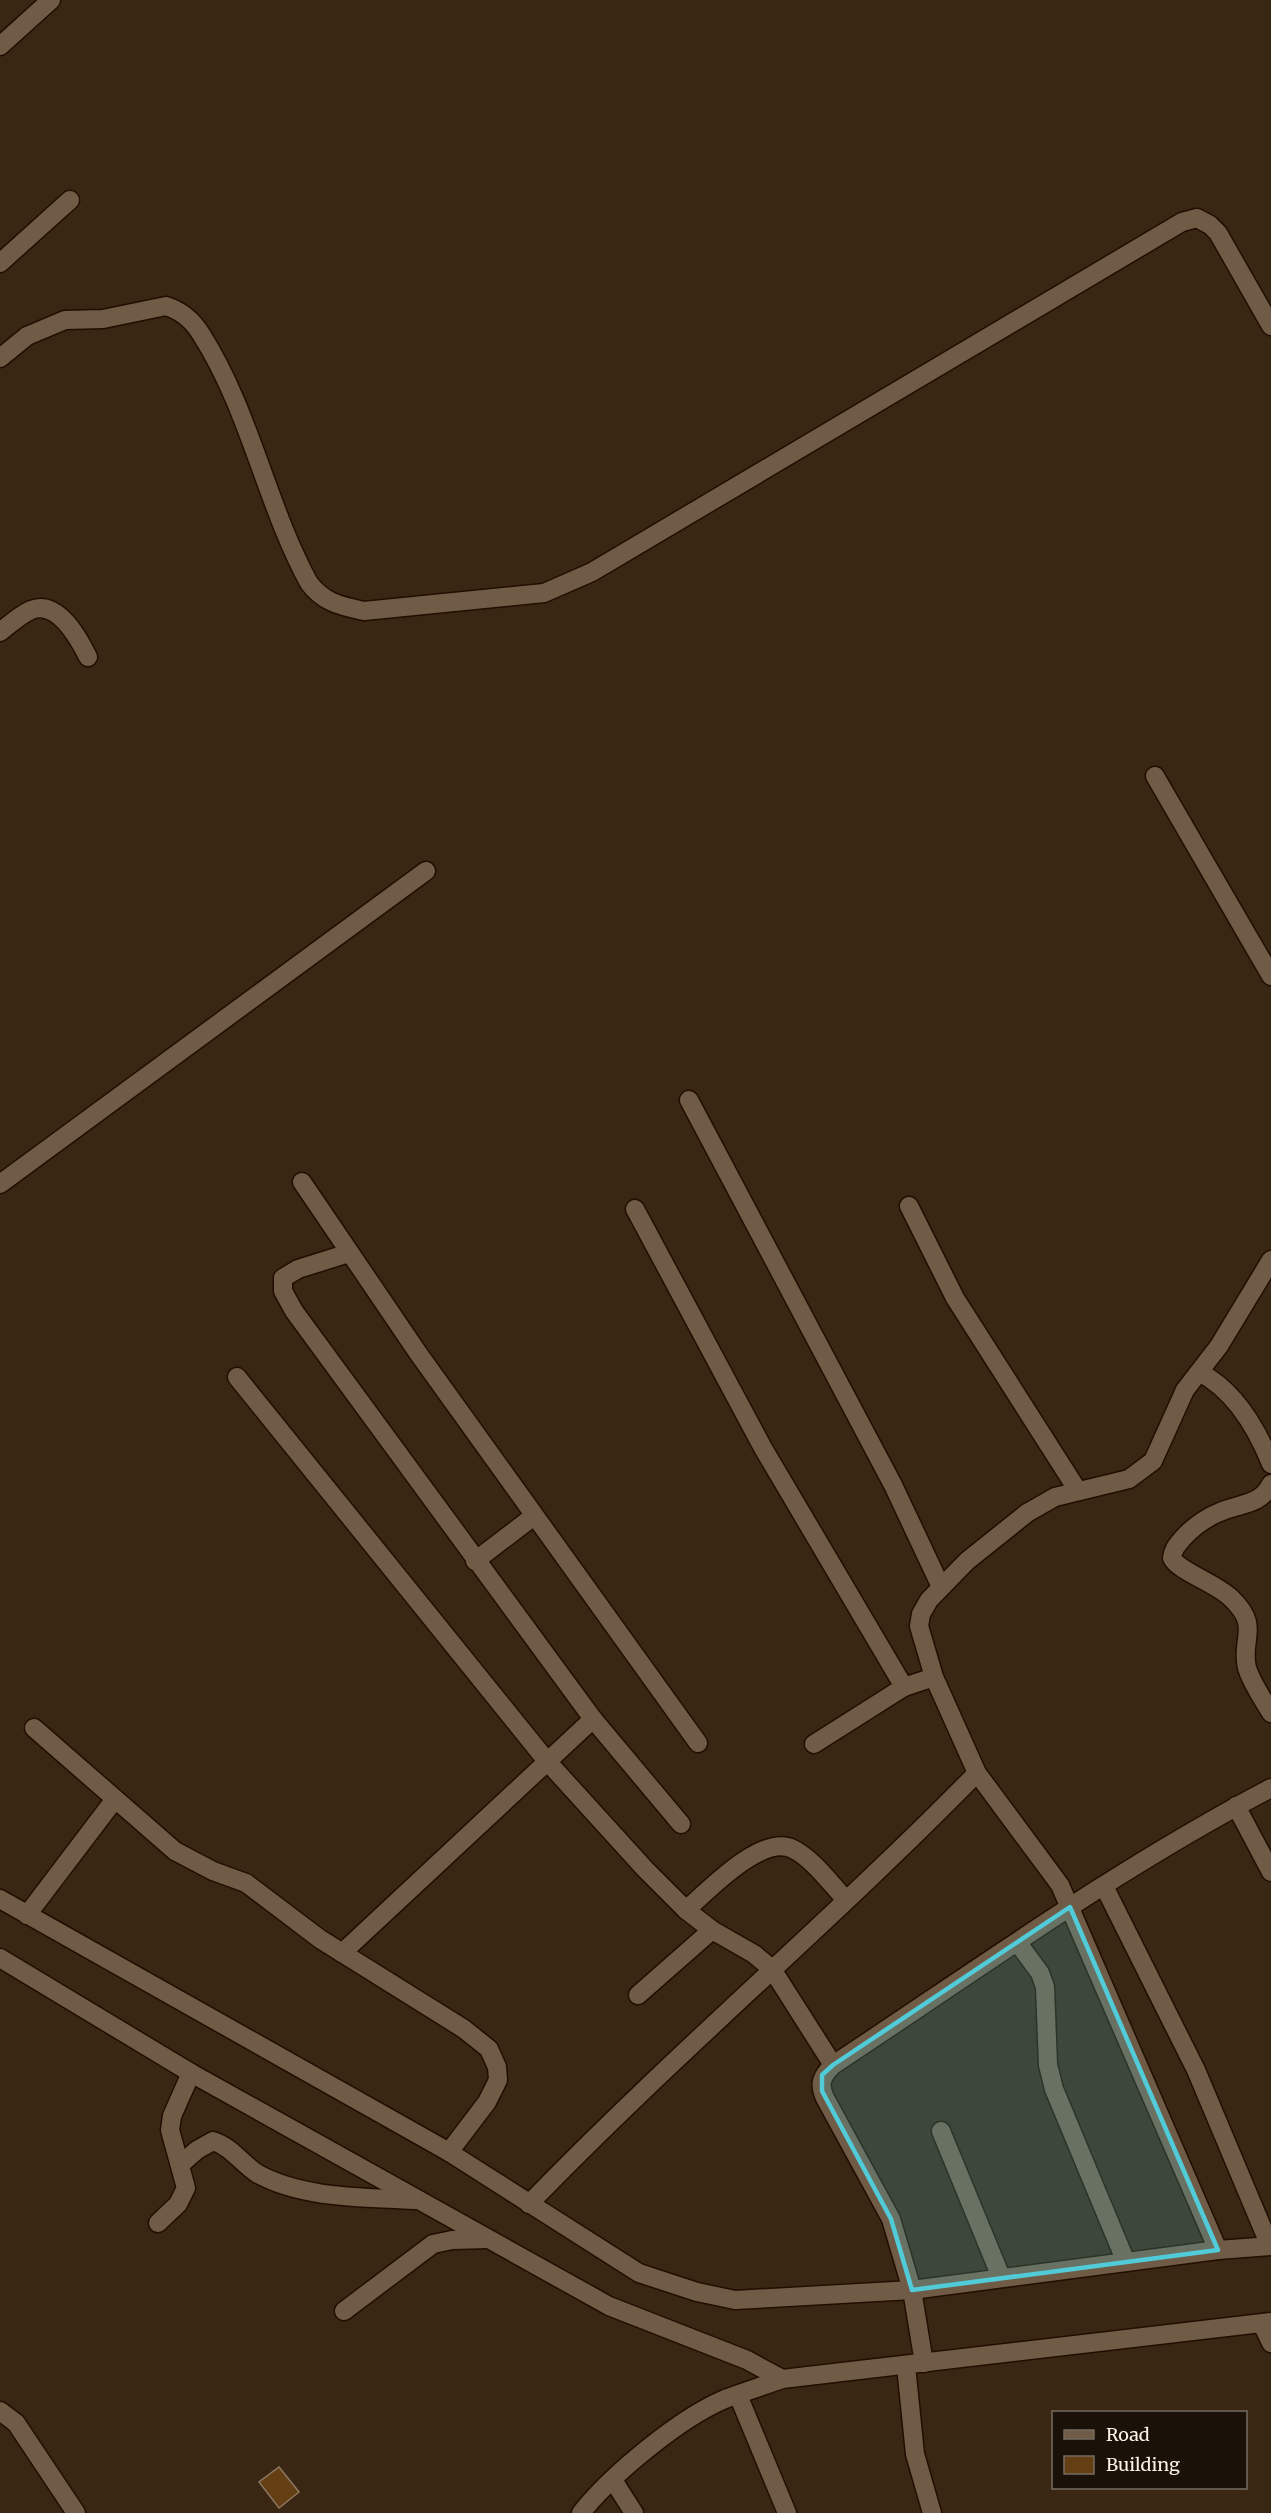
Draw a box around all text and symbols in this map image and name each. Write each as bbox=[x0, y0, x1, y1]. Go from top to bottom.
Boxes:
legend bbox=[1052, 2411, 1247, 2489]
text: Road bbox=[1106, 2423, 1150, 2446]
text: Building bbox=[1106, 2453, 1180, 2476]

